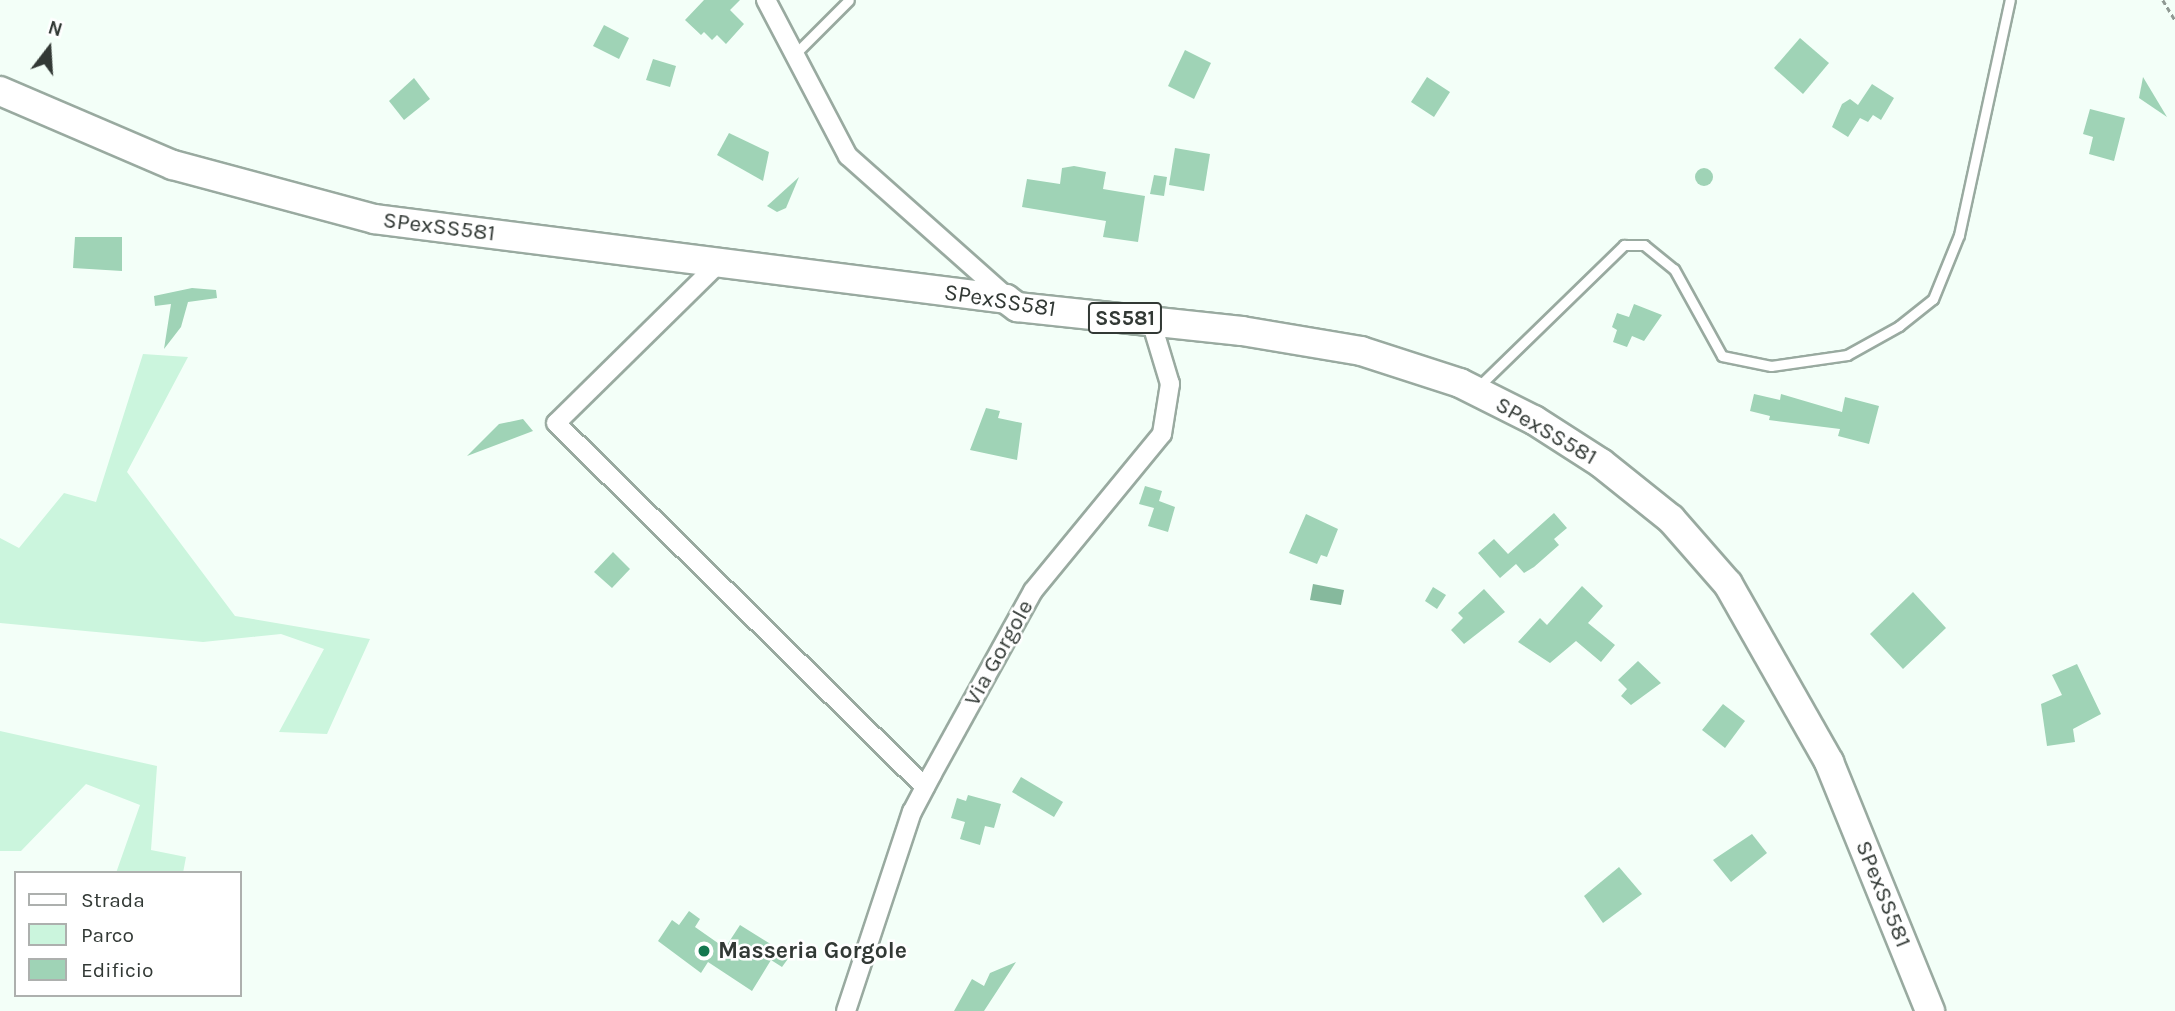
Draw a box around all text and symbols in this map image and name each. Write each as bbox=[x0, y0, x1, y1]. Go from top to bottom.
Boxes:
north arrow bbox=[14, 14, 84, 84]
text: N bbox=[45, 16, 65, 41]
street label: SPexSS581 bbox=[381, 206, 497, 248]
street label: SPexSS581 bbox=[942, 279, 1058, 323]
road number: SS581 bbox=[1086, 300, 1164, 336]
street label: SPexSS581 bbox=[1490, 391, 1602, 471]
street label: Via Gorgole bbox=[959, 595, 1039, 711]
street label: SPexSS581 bbox=[1849, 837, 1917, 951]
legend bbox=[14, 871, 242, 997]
text: Strada bbox=[81, 888, 145, 912]
text: Parco bbox=[81, 923, 134, 947]
place label: Masseria Gorgole bbox=[718, 937, 907, 965]
marker: Masseria Gorgole bbox=[696, 943, 712, 959]
text: Edificio bbox=[81, 958, 154, 982]

